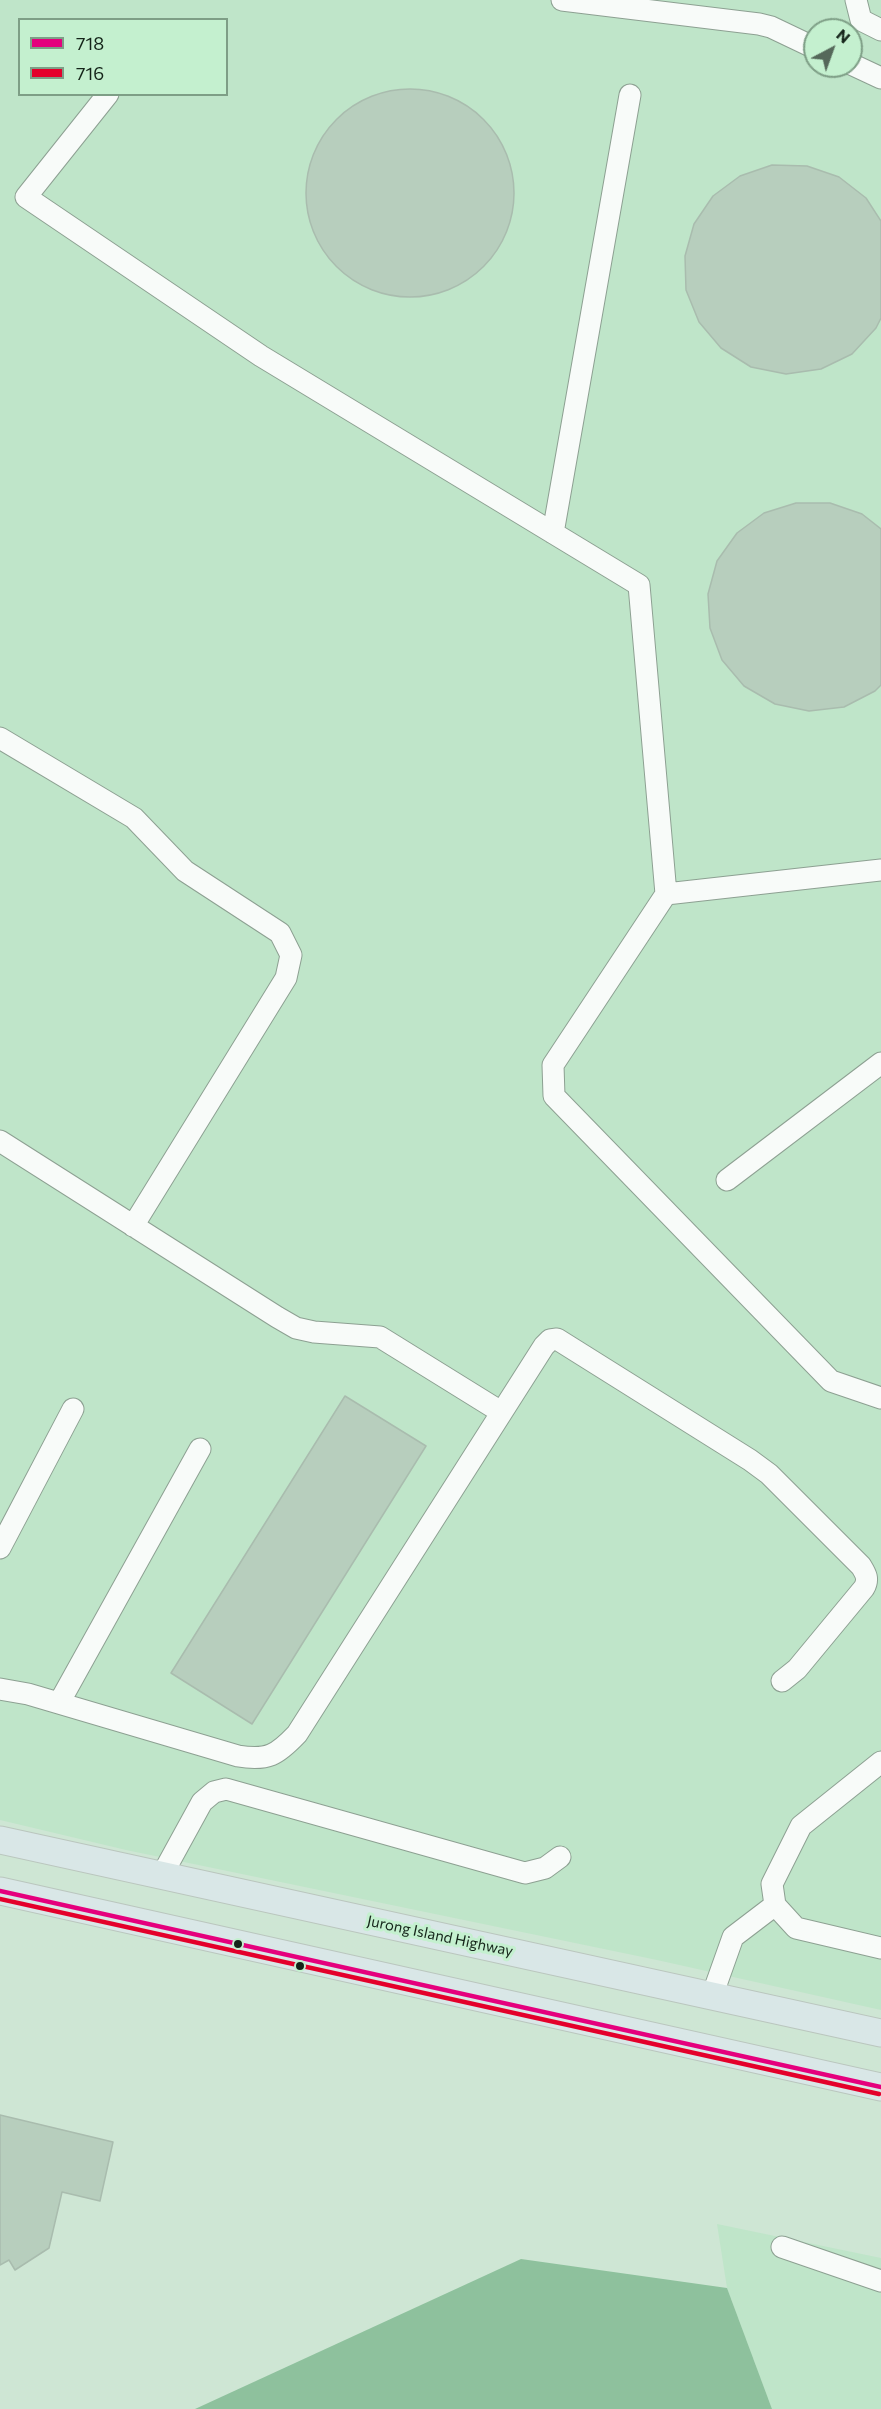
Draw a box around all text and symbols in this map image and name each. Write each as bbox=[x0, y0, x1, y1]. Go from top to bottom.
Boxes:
legend bbox=[18, 18, 228, 96]
north arrow bbox=[803, 18, 863, 78]
text: N bbox=[833, 24, 855, 47]
text: 718 bbox=[76, 32, 104, 54]
text: 716 bbox=[76, 62, 104, 84]
street label: Jurong Island Highway bbox=[365, 1912, 515, 1960]
unlabelled marker bbox=[232, 1938, 244, 1950]
unlabelled marker bbox=[294, 1960, 306, 1972]

